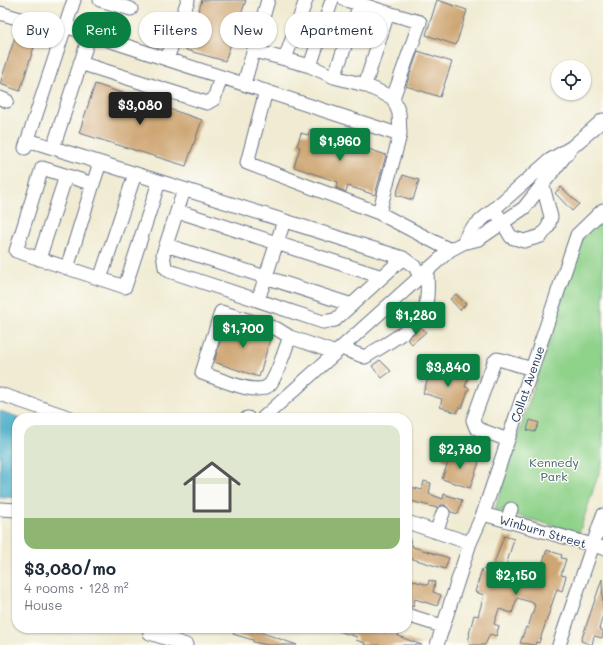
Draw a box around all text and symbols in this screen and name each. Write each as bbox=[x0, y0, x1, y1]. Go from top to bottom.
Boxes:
chip: Buy bbox=[12, 12, 64, 48]
chip: Rent bbox=[72, 12, 131, 48]
chip: Filters bbox=[139, 12, 212, 48]
chip: New bbox=[220, 12, 277, 48]
chip: Apartment bbox=[285, 12, 387, 48]
map controls bbox=[551, 60, 591, 100]
button: locate bbox=[551, 60, 591, 100]
pin: $3,080 bbox=[107, 92, 173, 126]
text: $3,080 bbox=[118, 96, 162, 113]
pin: $1,960 bbox=[307, 128, 373, 162]
text: $1,960 bbox=[319, 132, 361, 149]
pin: $1,280 bbox=[383, 302, 449, 336]
text: $1,280 bbox=[395, 306, 437, 323]
pin: $1,700 bbox=[210, 315, 276, 349]
text: $1,700 bbox=[222, 319, 264, 336]
street label: Collat Avenue bbox=[506, 344, 548, 424]
pin: $3,840 bbox=[415, 354, 481, 388]
text: $3,840 bbox=[426, 358, 470, 375]
pin: $2,780 bbox=[427, 436, 493, 470]
text: $2,780 bbox=[439, 440, 481, 457]
icon: home bbox=[176, 451, 248, 523]
park label: Kennedy Park bbox=[529, 454, 579, 484]
street label: Winburn Street bbox=[498, 511, 588, 551]
text: $3,080/mo bbox=[24, 557, 116, 579]
pin: $2,150 bbox=[483, 562, 549, 596]
text: $2,150 bbox=[495, 566, 537, 583]
text: 4 rooms · 128 m² bbox=[24, 579, 129, 596]
text: House bbox=[24, 596, 62, 613]

